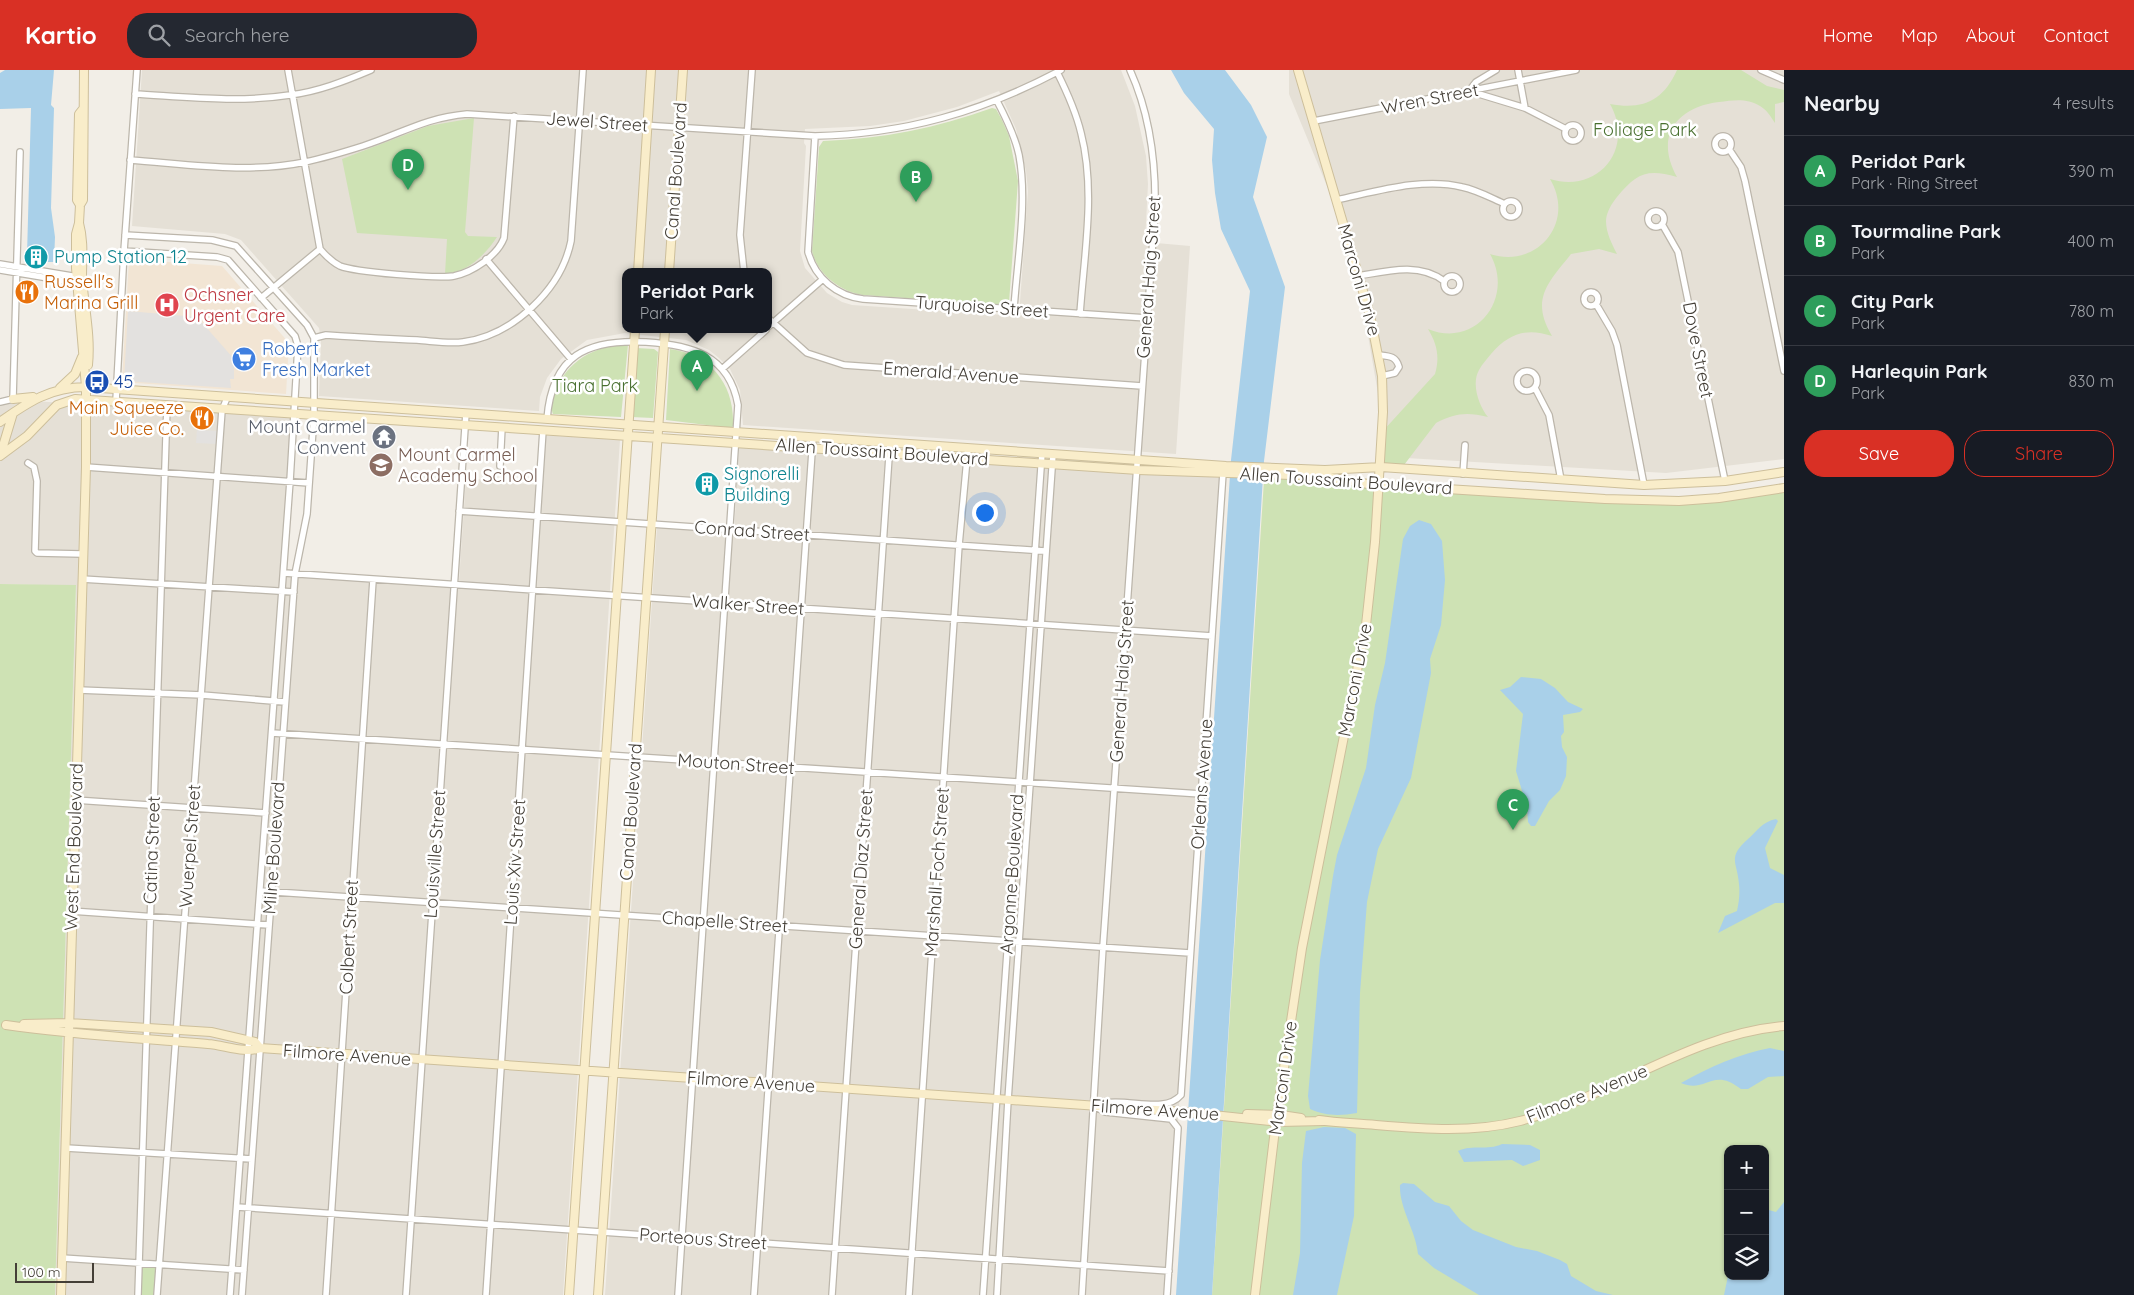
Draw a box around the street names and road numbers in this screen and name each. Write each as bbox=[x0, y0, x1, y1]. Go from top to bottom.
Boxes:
street label: Wren Street bbox=[1379, 78, 1480, 119]
street label: Canal Boulevard bbox=[659, 101, 692, 240]
street label: Jewel Street bbox=[545, 106, 649, 137]
street label: General Haig Street bbox=[1131, 195, 1166, 359]
street label: Marconi Drive bbox=[1333, 221, 1386, 338]
street label: Turquoise Street bbox=[914, 290, 1050, 323]
street label: Dove Street bbox=[1678, 300, 1719, 400]
street label: Emerald Avenue bbox=[883, 356, 1020, 389]
street label: Allen Toussaint Boulevard bbox=[775, 433, 989, 470]
street label: Allen Toussaint Boulevard bbox=[1239, 462, 1453, 499]
street label: Conrad Street bbox=[694, 515, 811, 546]
street label: Walker Street bbox=[691, 589, 805, 620]
street label: General Haig Street bbox=[1104, 599, 1139, 763]
street label: Marconi Drive bbox=[1332, 621, 1377, 739]
street label: Orleans Avenue bbox=[1185, 718, 1218, 850]
street label: Canal Boulevard bbox=[614, 742, 647, 881]
street label: Mouton Street bbox=[677, 748, 795, 779]
street label: West End Boulevard bbox=[59, 763, 88, 931]
street label: Milne Boulevard bbox=[257, 781, 290, 915]
street label: Wuerpel Street bbox=[174, 783, 205, 909]
street label: Marshall Foch Street bbox=[919, 786, 954, 958]
street label: General Diaz Street bbox=[843, 788, 878, 950]
street label: Louisville Street bbox=[419, 789, 450, 919]
street label: Argonne Boulevard bbox=[994, 793, 1029, 955]
street label: Catina Street bbox=[138, 796, 165, 904]
street label: Louis Xiv Street bbox=[499, 798, 530, 926]
street label: Colbert Street bbox=[334, 879, 363, 995]
street label: Chapelle Street bbox=[661, 906, 789, 937]
street label: Marconi Drive bbox=[1263, 1019, 1302, 1136]
street label: Filmore Avenue bbox=[282, 1039, 412, 1070]
street label: Filmore Avenue bbox=[1523, 1059, 1651, 1128]
street label: Filmore Avenue bbox=[686, 1066, 816, 1097]
street label: Filmore Avenue bbox=[1090, 1094, 1220, 1125]
street label: Porteous Street bbox=[638, 1223, 768, 1254]

